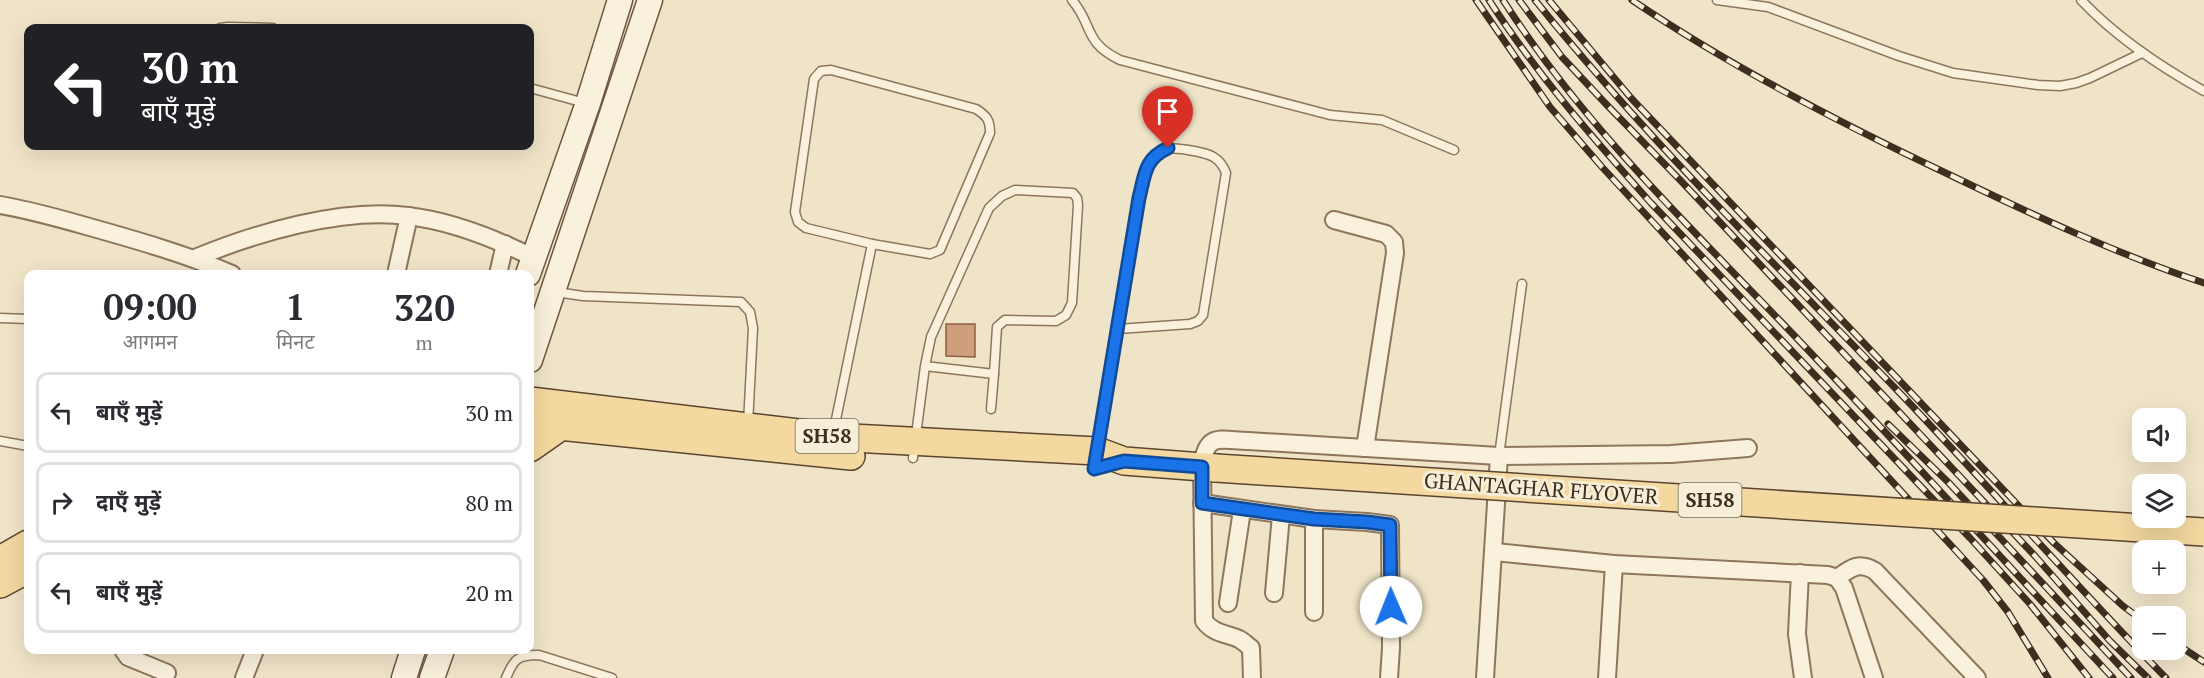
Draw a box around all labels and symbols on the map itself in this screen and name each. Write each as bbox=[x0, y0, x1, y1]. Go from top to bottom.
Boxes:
pin bbox=[1142, 86, 1193, 148]
road number: SH58 bbox=[796, 419, 858, 453]
street label: GHANTAGHAR FLYOVER bbox=[1423, 466, 1660, 510]
road number: SH58 bbox=[1678, 483, 1742, 517]
position arrow bbox=[1359, 575, 1423, 639]

